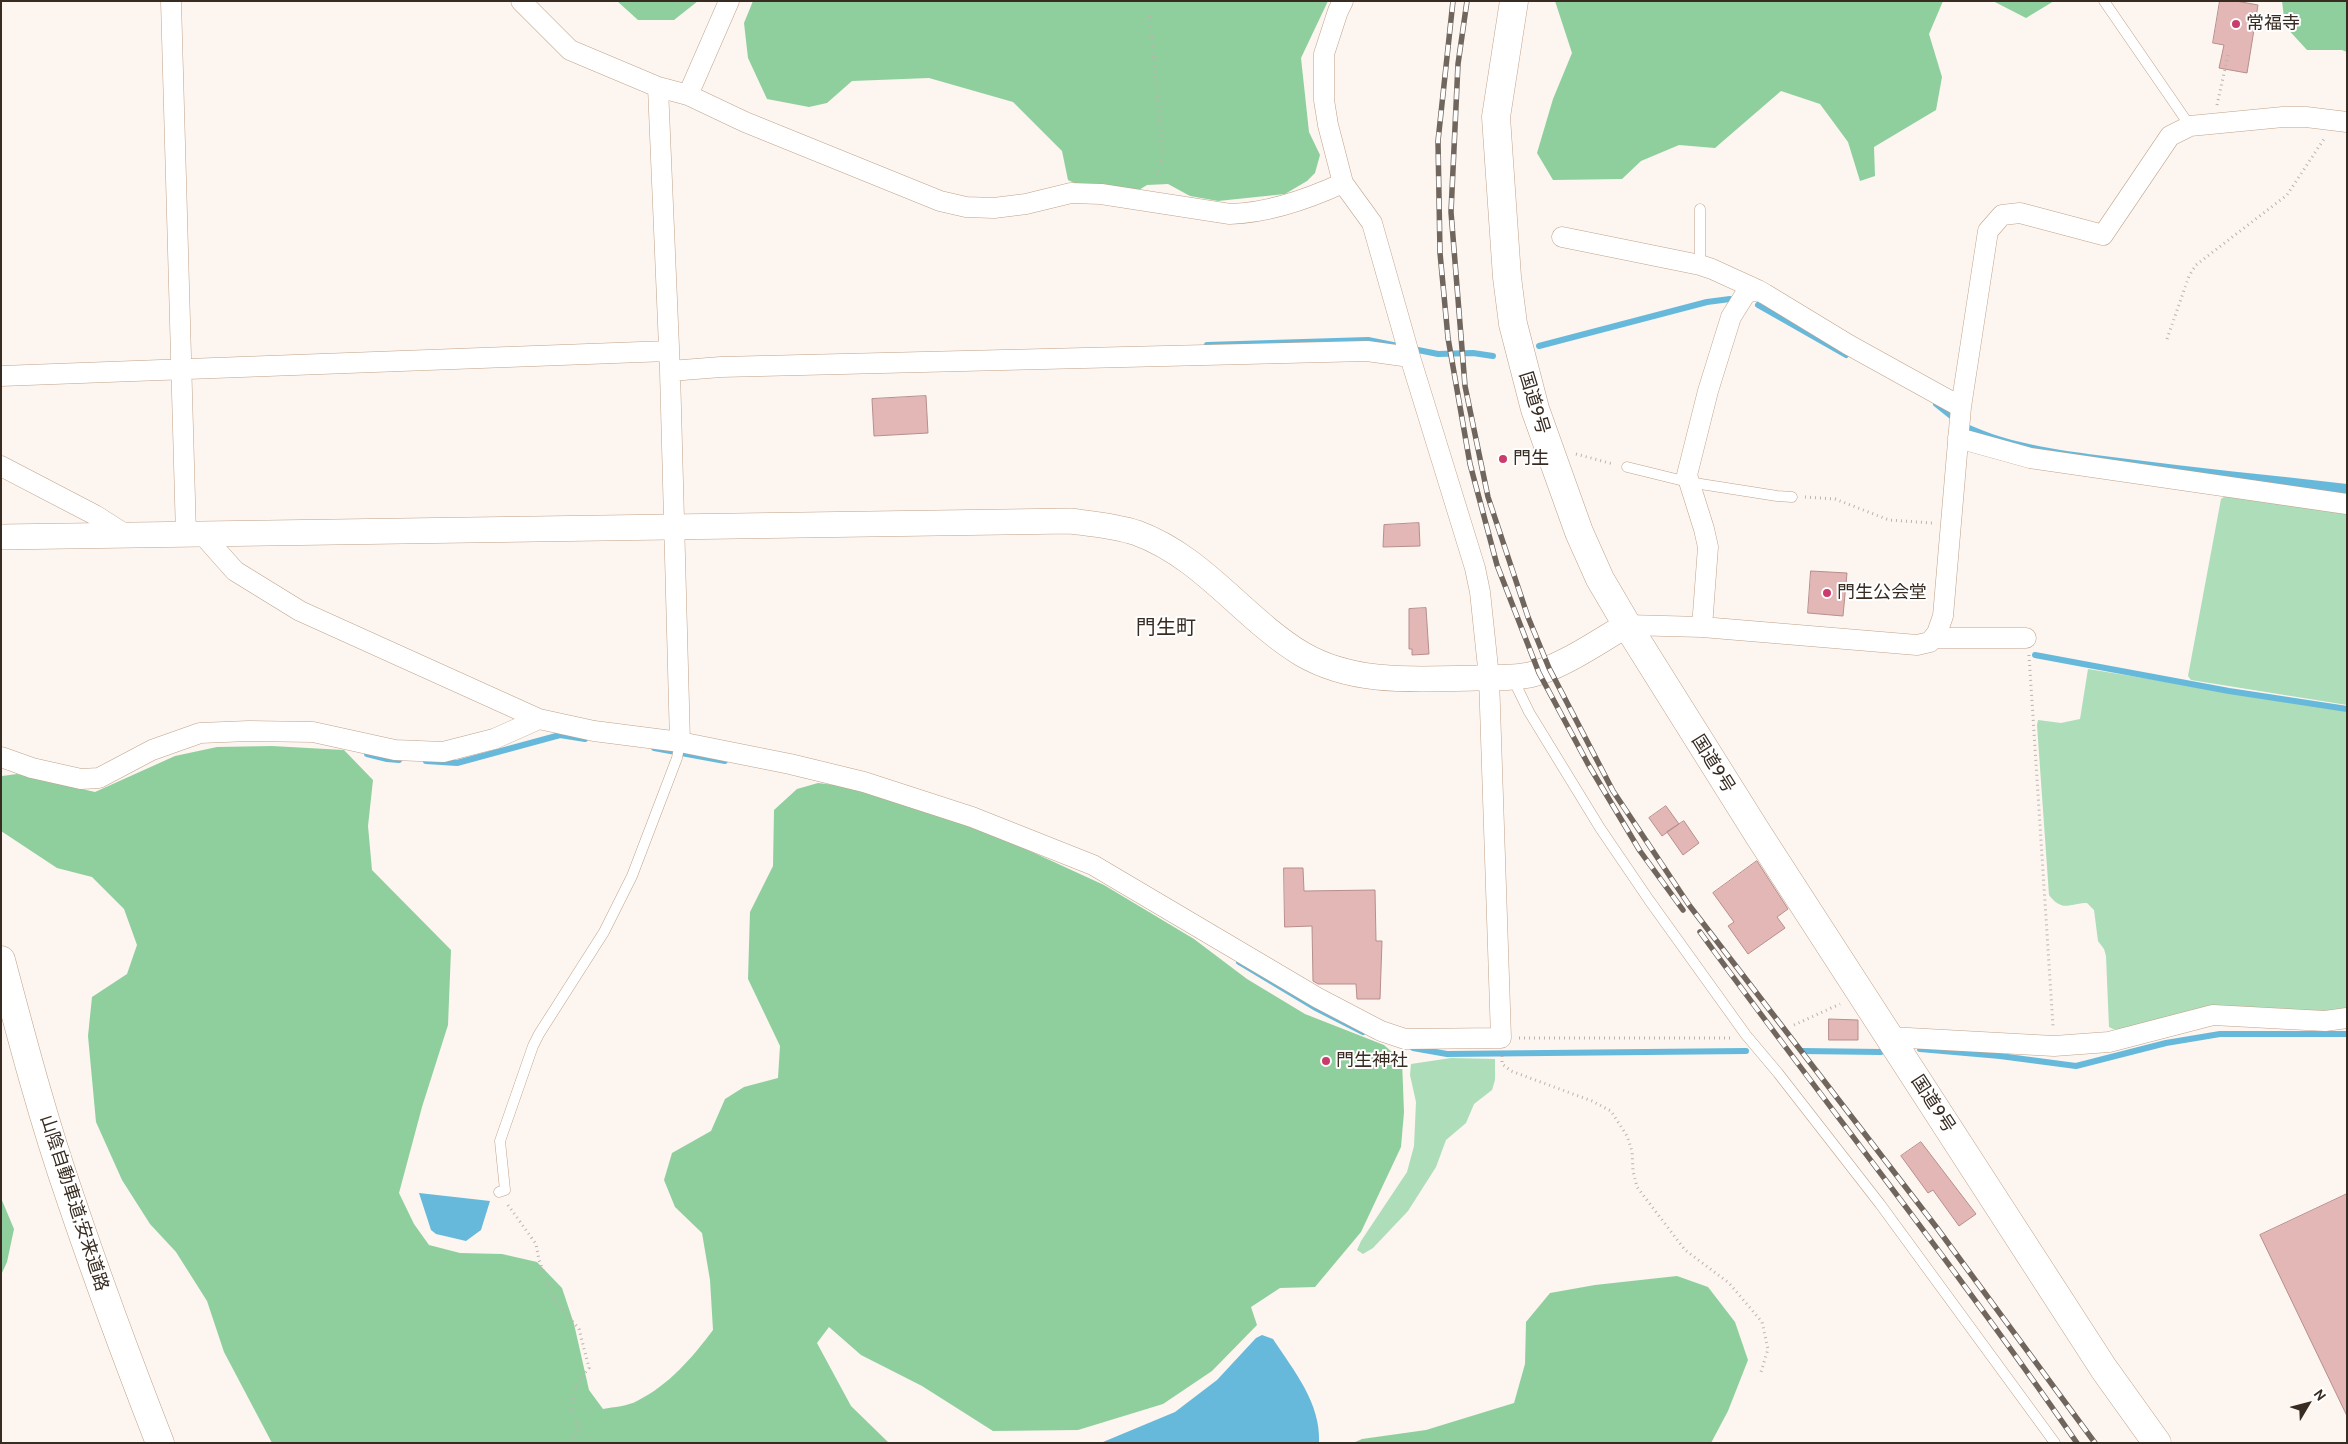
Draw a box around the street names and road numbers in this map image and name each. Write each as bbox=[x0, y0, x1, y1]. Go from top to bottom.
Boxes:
street label: 国道9号 bbox=[1514, 369, 1554, 437]
street label: 国道9号 bbox=[1687, 731, 1739, 797]
street label: 国道9号 bbox=[1906, 1071, 1960, 1137]
street label: 山陰自動車道;安来道路 bbox=[35, 1112, 113, 1294]

